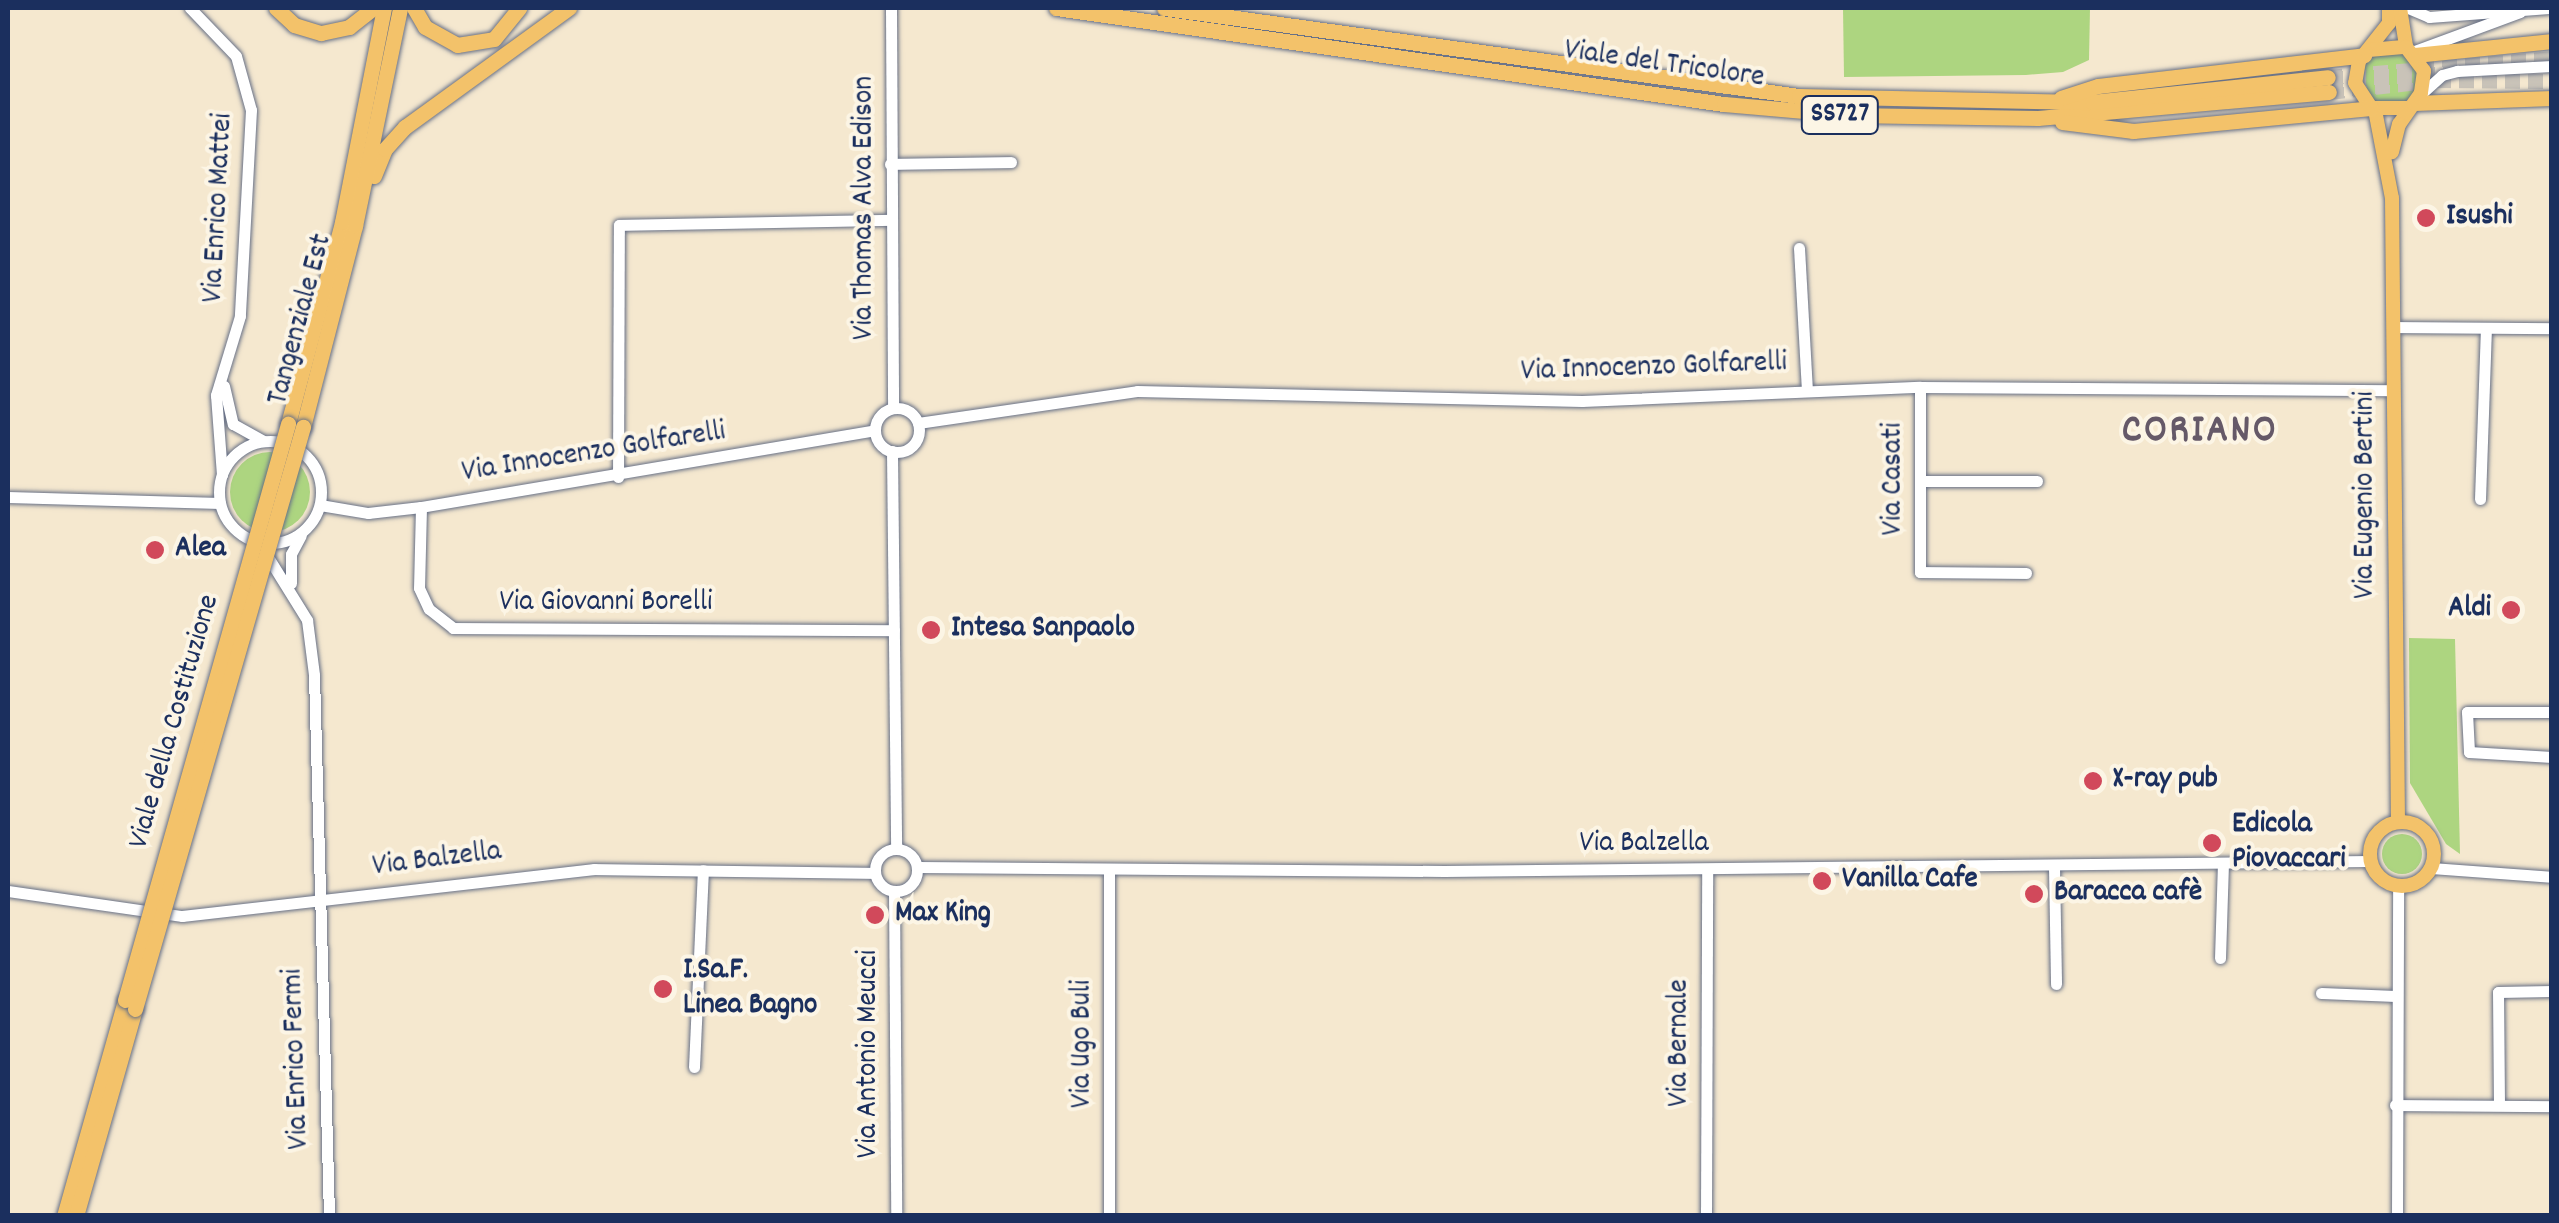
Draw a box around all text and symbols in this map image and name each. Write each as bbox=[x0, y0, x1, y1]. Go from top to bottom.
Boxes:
street label: Viale del Tricolore bbox=[1562, 34, 1766, 98]
street label: Via Thomas Alva Edison bbox=[848, 76, 884, 340]
road number: SS727 bbox=[1800, 92, 1880, 138]
street label: Via Enrico Mattei bbox=[197, 112, 243, 304]
place label: Isushi bbox=[2446, 200, 2513, 236]
marker: Isushi bbox=[2415, 207, 2437, 229]
street label: Tangenziale Est bbox=[262, 231, 342, 409]
street label: Via Innocenzo Golfarelli bbox=[1520, 346, 1788, 392]
street label: Via Eugenio Bertini bbox=[2349, 391, 2385, 599]
district label: CORIANO bbox=[2122, 409, 2278, 457]
street label: Via Innocenzo Golfarelli bbox=[460, 415, 728, 493]
street label: Via Casati bbox=[1877, 422, 1913, 536]
place label: Alea bbox=[175, 532, 226, 568]
marker: Alea bbox=[144, 539, 166, 561]
street label: Via Giovanni Borelli bbox=[499, 586, 713, 622]
street label: Viale della Costituzione bbox=[123, 591, 229, 853]
place label: Aldi bbox=[2448, 592, 2491, 628]
marker: Aldi bbox=[2500, 599, 2522, 621]
place label: Intesa Sanpaolo bbox=[951, 612, 1135, 648]
marker: Intesa Sanpaolo bbox=[920, 619, 942, 641]
place label: X-ray pub bbox=[2113, 763, 2218, 799]
marker: X-ray pub bbox=[2082, 770, 2104, 792]
place label: Edicola Piovaccari bbox=[2232, 808, 2346, 878]
street label: Via Balzella bbox=[1579, 827, 1709, 863]
marker: Edicola Piovaccari bbox=[2201, 832, 2223, 854]
street label: Via Balzella bbox=[371, 835, 503, 887]
place label: Vanilla Cafe bbox=[1842, 863, 1978, 899]
marker: Vanilla Cafe bbox=[1811, 870, 1833, 892]
place label: Baracca cafè bbox=[2054, 876, 2202, 912]
marker: Baracca cafè bbox=[2023, 883, 2045, 905]
place label: Max King bbox=[895, 897, 991, 933]
marker: Max King bbox=[864, 904, 886, 926]
street label: Via Antonio Meucci bbox=[852, 950, 888, 1158]
place label: I.Sa.F. Linea Bagno bbox=[683, 954, 817, 1024]
street label: Via Enrico Fermi bbox=[277, 968, 319, 1150]
marker: I.Sa.F. Linea Bagno bbox=[652, 978, 674, 1000]
street label: Via Bernale bbox=[1663, 979, 1699, 1107]
street label: Via Ugo Buli bbox=[1066, 980, 1102, 1108]

